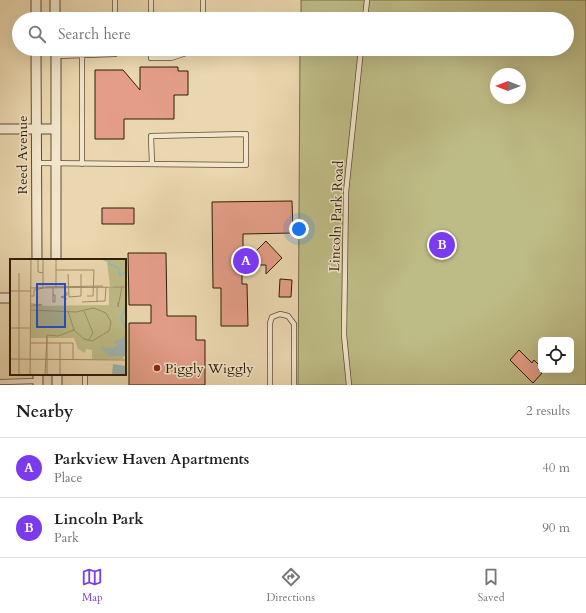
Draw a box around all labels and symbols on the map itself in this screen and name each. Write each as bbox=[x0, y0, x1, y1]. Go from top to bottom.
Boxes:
north arrow bbox=[490, 68, 526, 104]
street label: Reed Avenue bbox=[13, 115, 32, 195]
street label: Lincoln Park Road bbox=[325, 160, 348, 272]
your location bbox=[289, 219, 309, 239]
pin: B bbox=[429, 230, 455, 260]
pin: A bbox=[233, 246, 259, 276]
inset map bbox=[10, 259, 126, 375]
place label: Piggly Wiggly bbox=[165, 359, 254, 378]
marker: Piggly Wiggly bbox=[152, 363, 162, 373]

